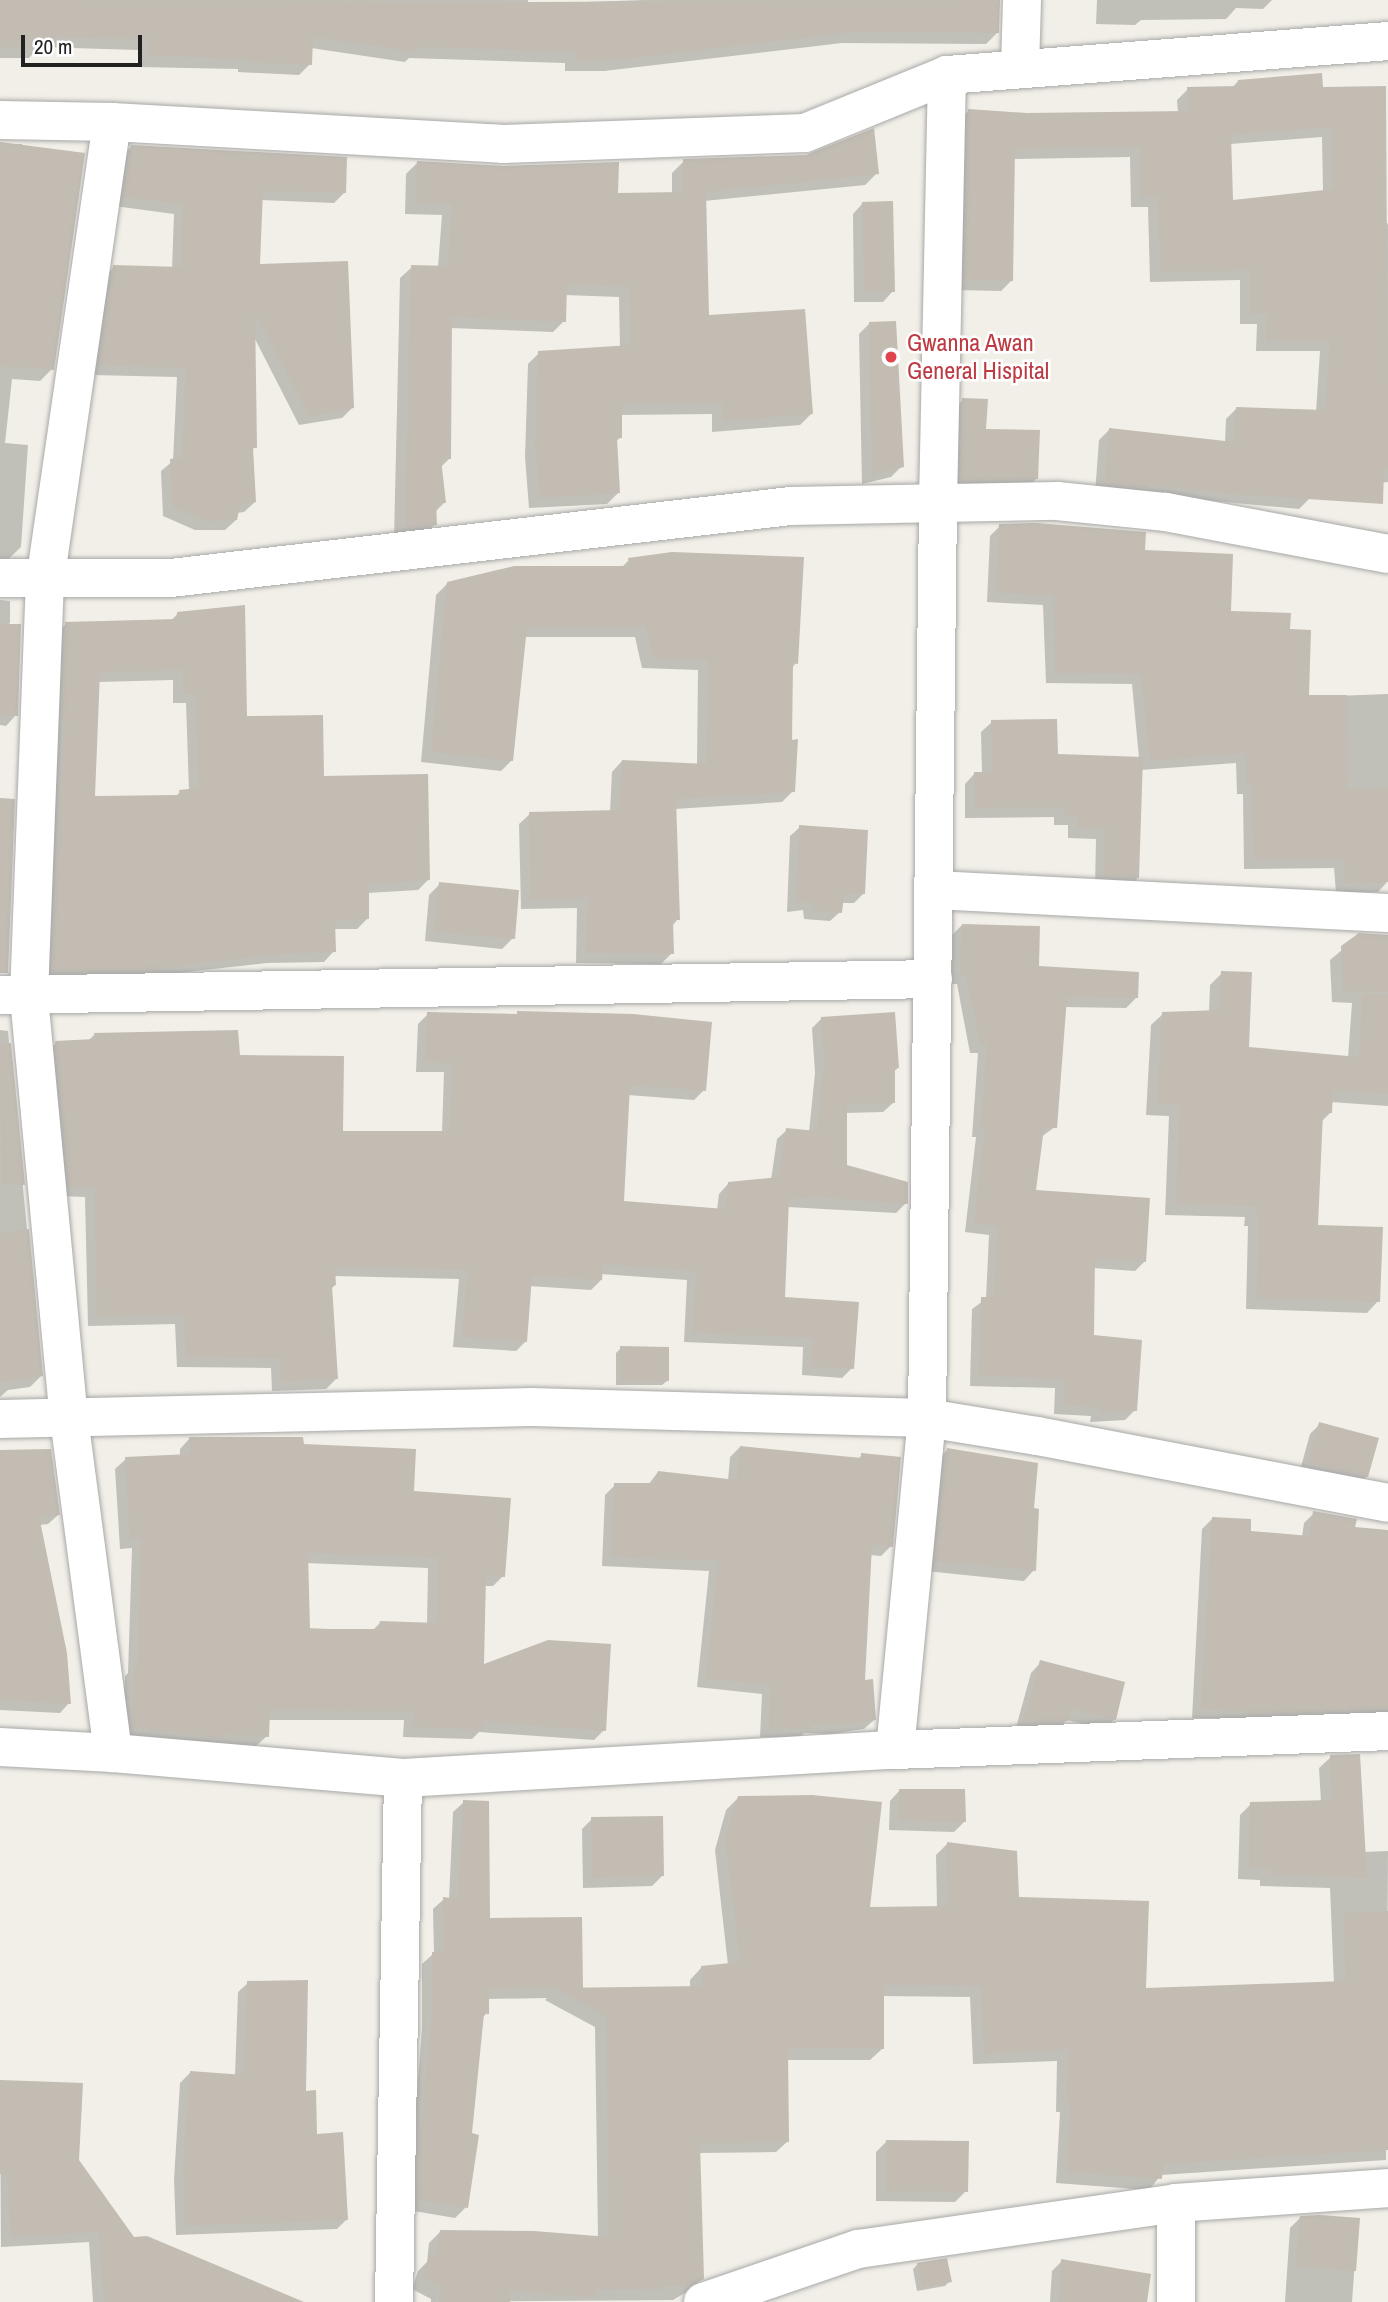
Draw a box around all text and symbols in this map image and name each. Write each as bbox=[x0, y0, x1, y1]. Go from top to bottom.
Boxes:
scale bar bbox=[24, 21, 145, 65]
text: 20 m bbox=[34, 32, 72, 61]
place label: Gwanna Awan General Hispital bbox=[907, 329, 1049, 385]
marker: Gwanna Awan General Hispital bbox=[881, 347, 901, 367]

